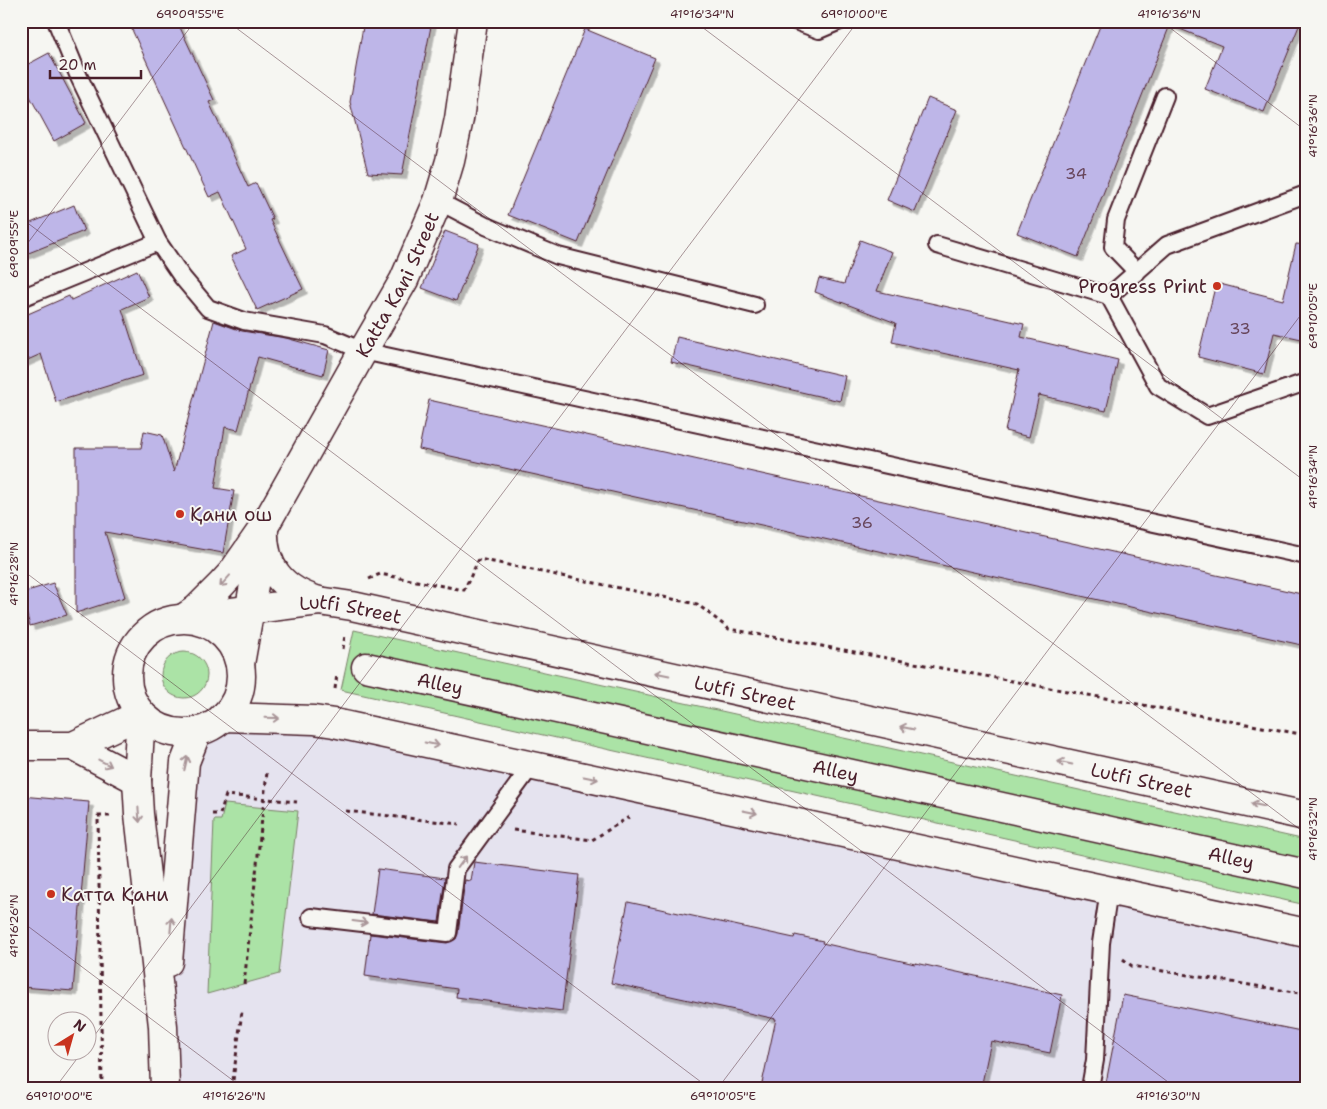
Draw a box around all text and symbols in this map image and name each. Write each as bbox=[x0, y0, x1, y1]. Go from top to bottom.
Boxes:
text: 69°09'55"E bbox=[156, 6, 224, 22]
text: 41°16'34"N bbox=[670, 6, 734, 22]
text: 69°10'00"E bbox=[820, 6, 888, 22]
text: 41°16'36"N bbox=[1137, 6, 1201, 22]
scale bar bbox=[50, 48, 141, 80]
text: 20 m bbox=[58, 55, 97, 75]
text: 41°16'36"N bbox=[1305, 94, 1321, 158]
house number: 34 bbox=[1065, 163, 1087, 184]
street label: Katta Kani Street bbox=[350, 208, 444, 362]
text: 69°09'55"E bbox=[6, 210, 22, 278]
place label: Progress Print bbox=[1078, 274, 1207, 299]
marker: Progress Print bbox=[1211, 280, 1223, 292]
text: 69°10'05"E bbox=[1305, 283, 1321, 349]
house number: 33 bbox=[1229, 318, 1251, 339]
text: 41°16'34"N bbox=[1305, 445, 1321, 509]
place label: Қани ош bbox=[190, 502, 272, 527]
marker: Қани ош bbox=[174, 508, 186, 520]
house number: 36 bbox=[851, 512, 873, 533]
text: 41°16'28"N bbox=[6, 542, 22, 606]
one-way arrow bbox=[219, 574, 231, 587]
street label: Lutfi Street bbox=[298, 589, 404, 629]
street label: Alley bbox=[415, 666, 466, 701]
one-way arrow bbox=[655, 669, 671, 678]
street label: Lutfi Street bbox=[692, 669, 799, 716]
one-way arrow bbox=[264, 714, 280, 723]
one-way arrow bbox=[899, 723, 915, 732]
one-way arrow bbox=[423, 740, 439, 749]
street label: Alley bbox=[810, 753, 861, 788]
one-way arrow bbox=[182, 755, 191, 771]
street label: Lutfi Street bbox=[1088, 756, 1195, 803]
one-way arrow bbox=[1058, 758, 1074, 767]
one-way arrow bbox=[97, 759, 112, 768]
one-way arrow bbox=[582, 774, 598, 783]
text: 41°16'32"N bbox=[1305, 797, 1321, 861]
one-way arrow bbox=[1251, 800, 1267, 810]
one-way arrow bbox=[135, 807, 144, 823]
one-way arrow bbox=[741, 808, 757, 818]
street label: Alley bbox=[1206, 840, 1257, 875]
one-way arrow bbox=[457, 855, 467, 869]
place label: Катта Қани bbox=[61, 882, 169, 907]
marker: Катта Қани bbox=[45, 888, 57, 900]
text: 41°16'26"N bbox=[6, 894, 22, 958]
one-way arrow bbox=[166, 917, 176, 933]
one-way arrow bbox=[351, 917, 367, 927]
north arrow bbox=[48, 1012, 98, 1062]
text: N bbox=[70, 1015, 90, 1036]
text: 69°10'00"E bbox=[25, 1088, 93, 1104]
text: 41°16'26"N bbox=[202, 1088, 266, 1104]
text: 69°10'05"E bbox=[690, 1088, 756, 1104]
text: 41°16'30"N bbox=[1136, 1088, 1200, 1104]

